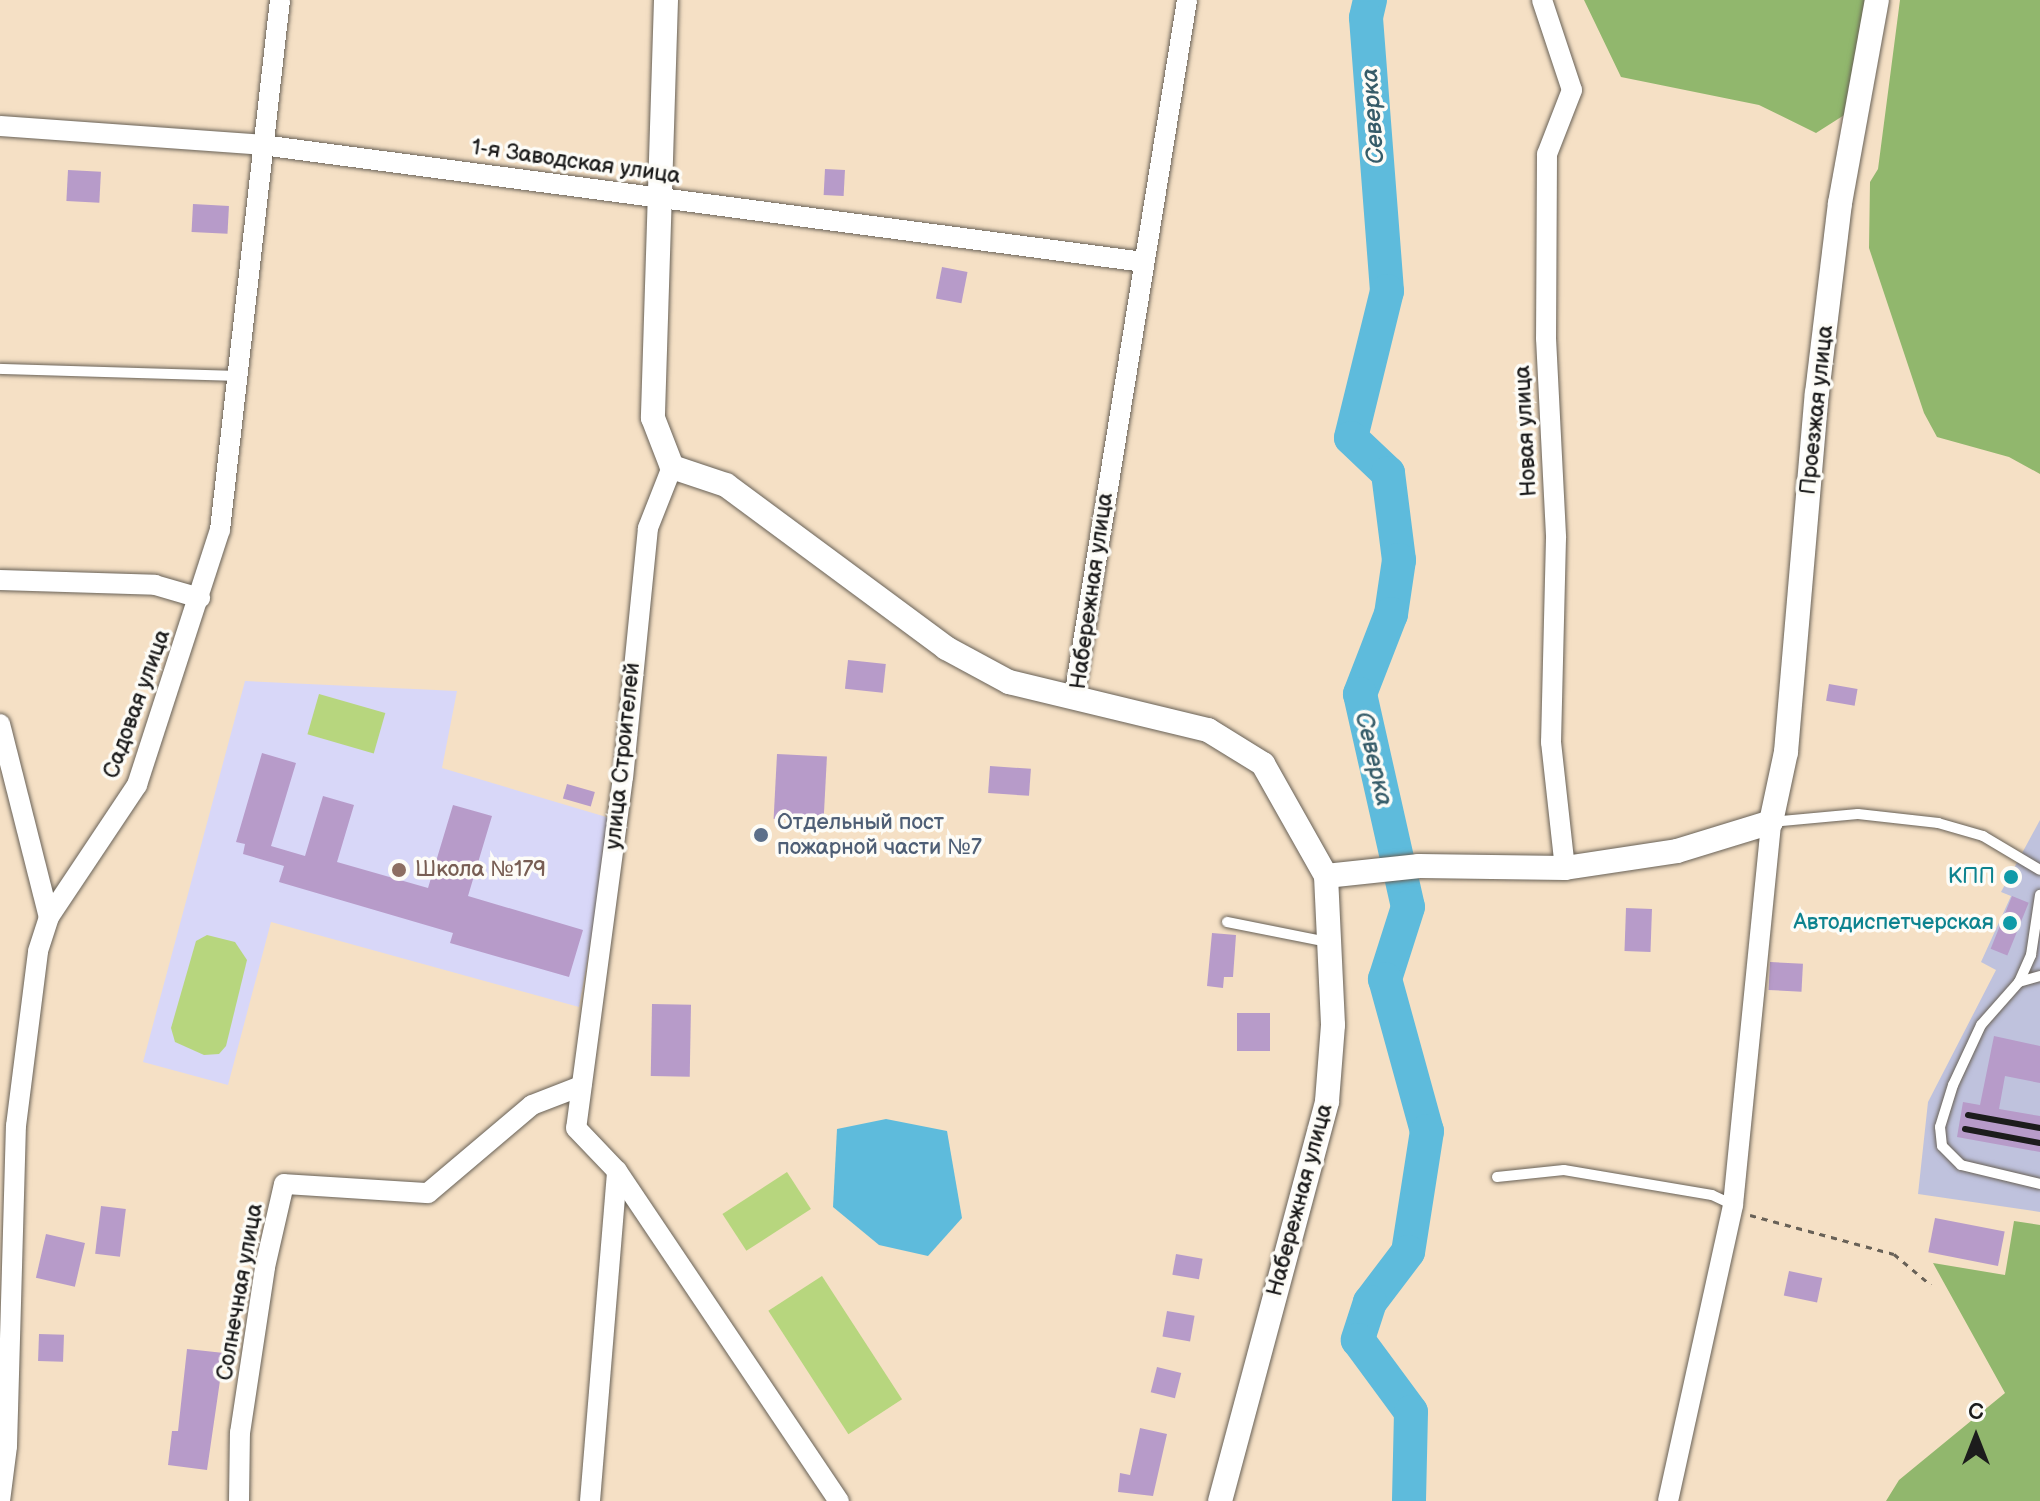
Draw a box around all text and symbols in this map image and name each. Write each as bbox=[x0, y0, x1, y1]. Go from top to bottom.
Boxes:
water label: Северка bbox=[1355, 67, 1391, 165]
street label: 1-я Заводская улица bbox=[470, 134, 682, 190]
street label: Проезжая улица bbox=[1795, 324, 1839, 496]
street label: Новая улица bbox=[1509, 365, 1543, 497]
street label: Набережная улица bbox=[1065, 491, 1119, 691]
street label: Садовая улица bbox=[98, 626, 176, 782]
street label: улица Строителей bbox=[600, 661, 646, 851]
water label: Северка bbox=[1349, 709, 1399, 809]
place label: Отдельный пост пожарной части №7 bbox=[777, 809, 982, 860]
marker: Отдельный пост пожарной части №7 bbox=[752, 826, 770, 844]
place label: Школа №179 bbox=[415, 857, 546, 883]
marker: Школа №179 bbox=[390, 861, 408, 879]
place label: КПП bbox=[1948, 864, 1995, 890]
marker: КПП bbox=[2002, 868, 2020, 886]
place label: Автодиспетчерская bbox=[1793, 910, 1994, 936]
marker: Автодиспетчерская bbox=[2001, 914, 2019, 932]
street label: Набережная улица bbox=[1262, 1101, 1338, 1299]
street label: Солнечная улица bbox=[211, 1201, 269, 1383]
north arrow bbox=[1936, 1397, 2016, 1477]
text: С bbox=[1968, 1399, 1984, 1426]

